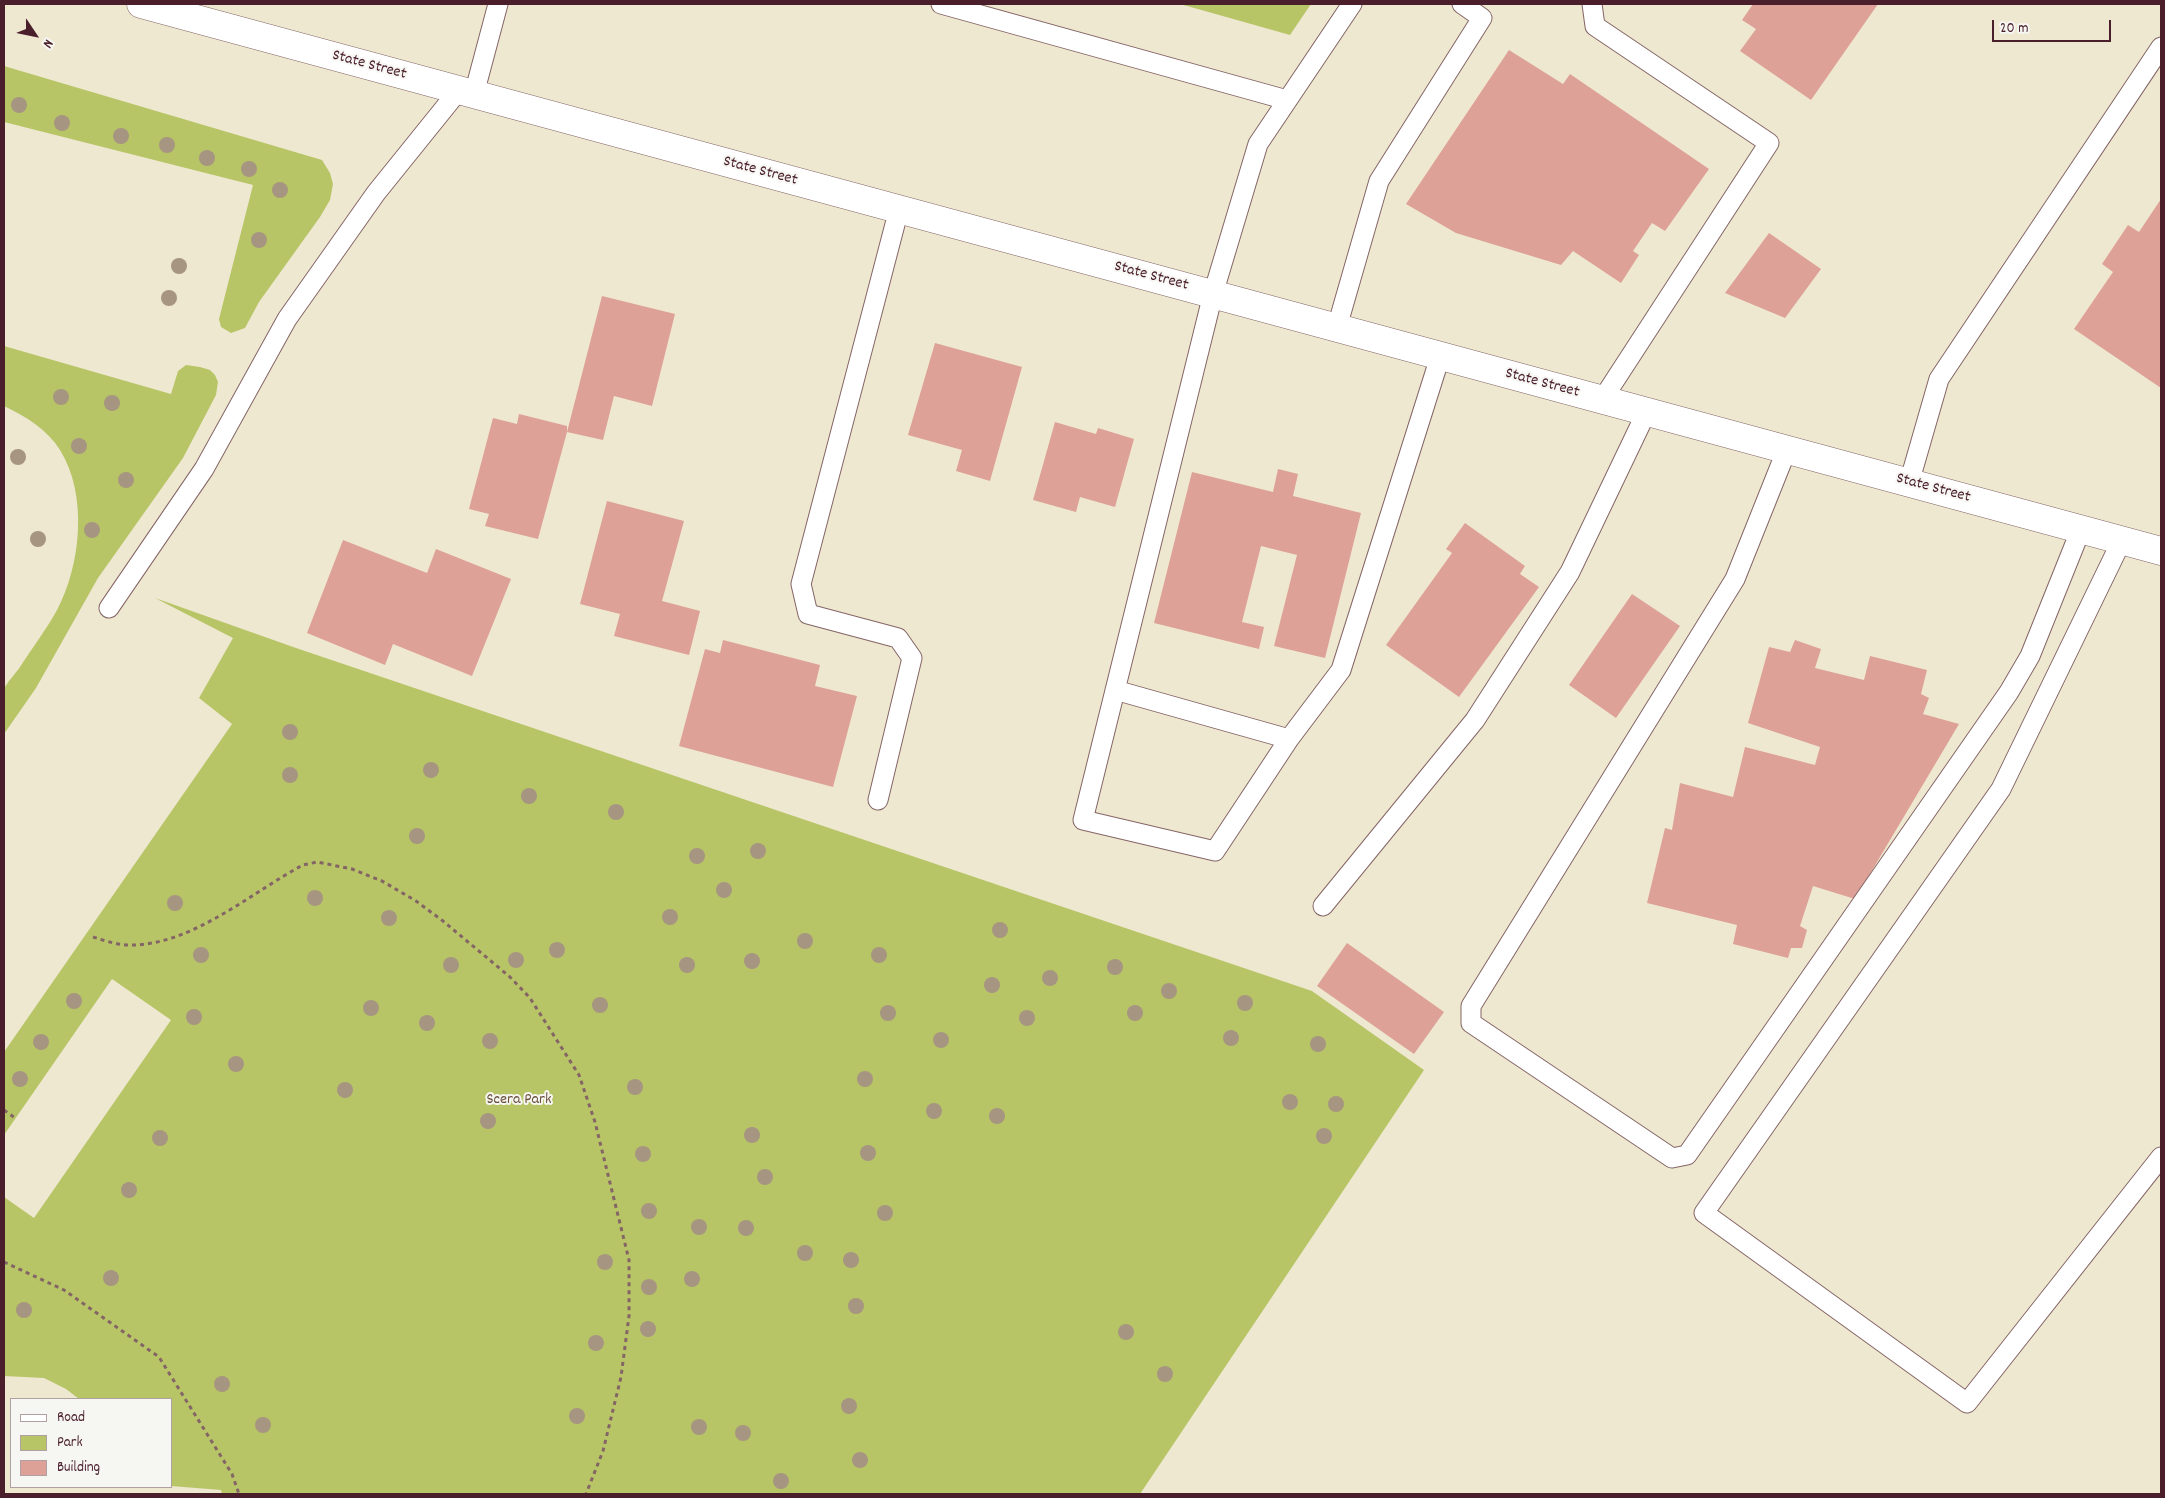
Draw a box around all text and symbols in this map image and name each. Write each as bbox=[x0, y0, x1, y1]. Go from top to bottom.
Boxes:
north arrow bbox=[10, 10, 60, 60]
scale bar bbox=[1995, 10, 2114, 42]
text: 20 m bbox=[2000, 18, 2028, 40]
text: N bbox=[37, 35, 58, 52]
street label: State Street bbox=[330, 47, 408, 85]
street label: State Street bbox=[721, 153, 799, 191]
street label: State Street bbox=[1112, 258, 1190, 296]
street label: State Street bbox=[1503, 365, 1581, 403]
street label: State Street bbox=[1894, 470, 1972, 508]
park label: Scera Park bbox=[487, 1091, 551, 1111]
legend bbox=[10, 1398, 172, 1488]
text: Road bbox=[57, 1407, 85, 1429]
text: Park bbox=[57, 1432, 83, 1454]
text: Building bbox=[57, 1457, 100, 1479]

